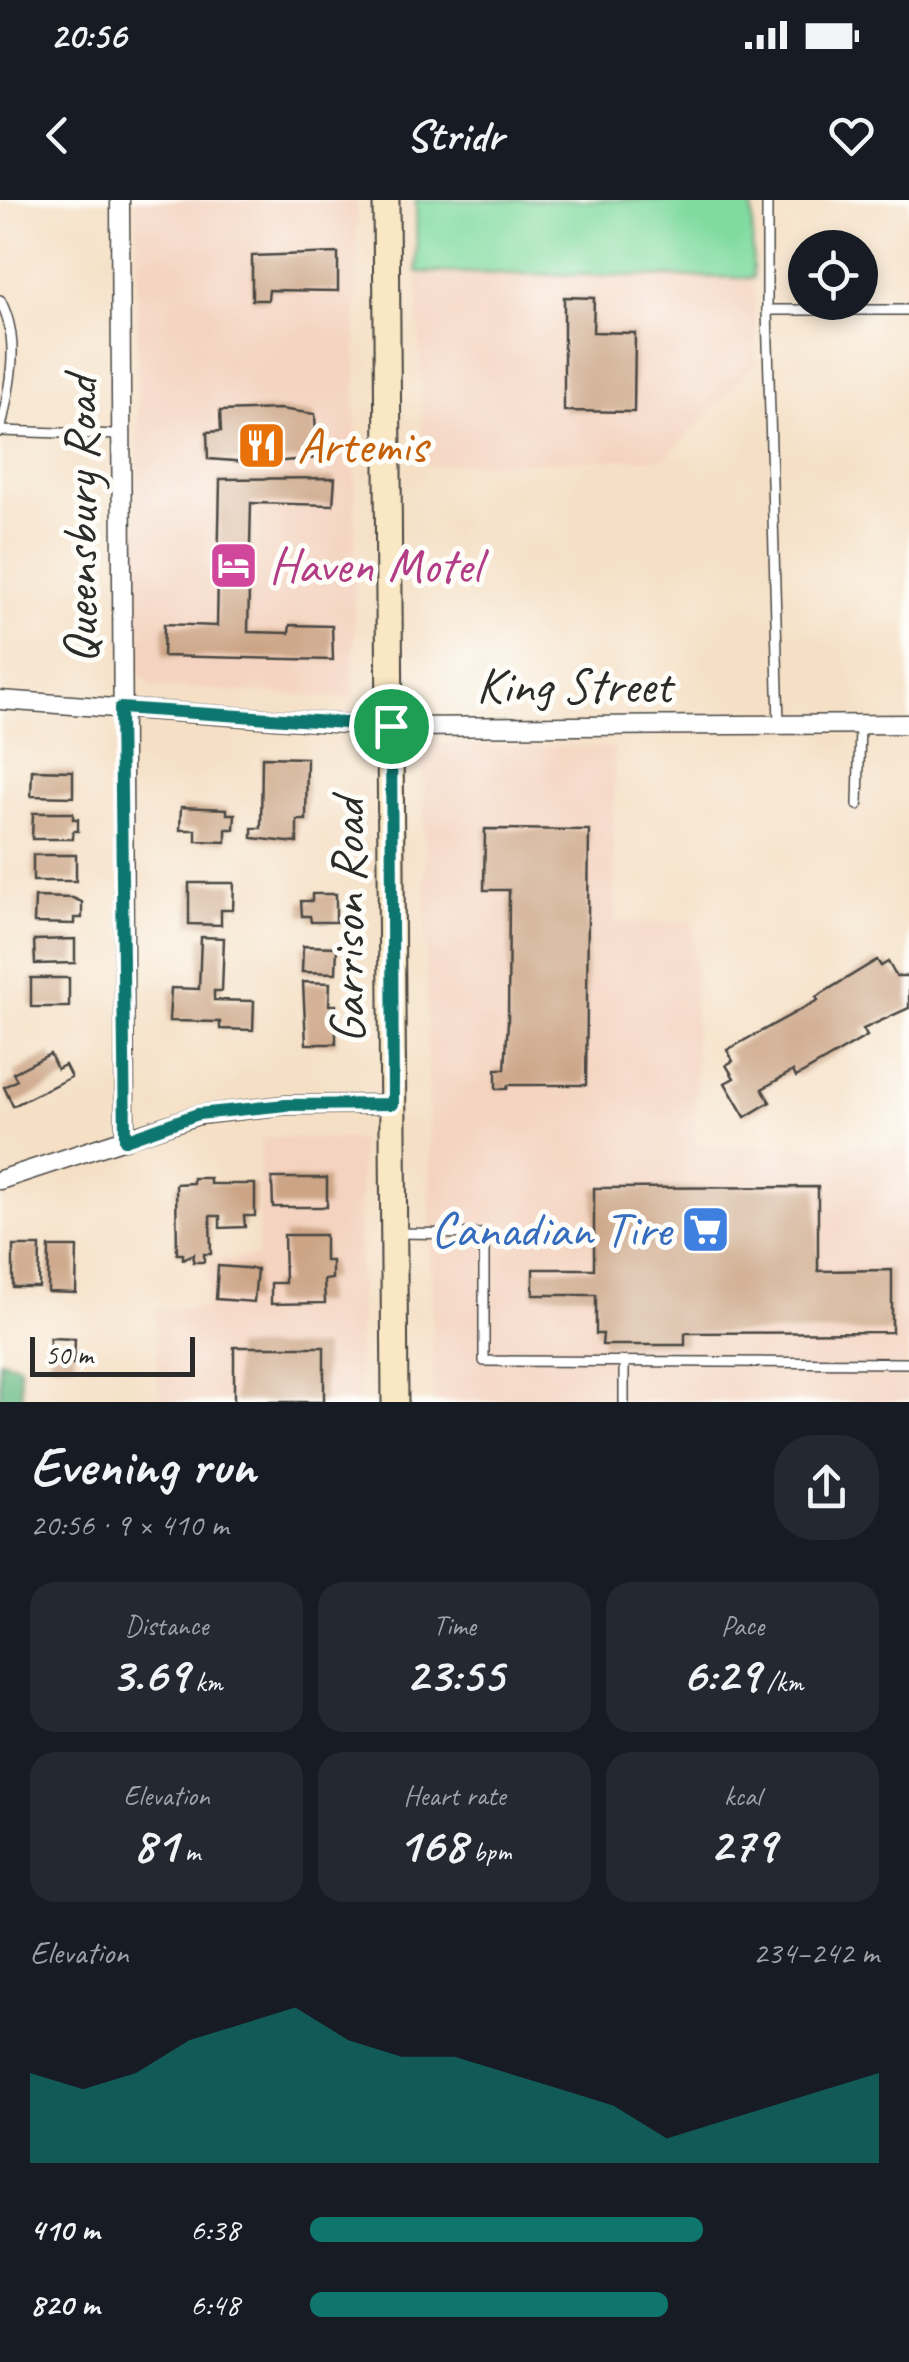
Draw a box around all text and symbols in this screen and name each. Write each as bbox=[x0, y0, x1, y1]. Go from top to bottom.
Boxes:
text: 20:56 bbox=[50, 12, 126, 59]
text: Stridr bbox=[406, 107, 503, 164]
icon: back bbox=[30, 108, 85, 163]
icon: heart bbox=[824, 108, 879, 163]
map controls bbox=[788, 230, 878, 320]
button: locate bbox=[788, 230, 878, 320]
street label: Queensbury Road bbox=[49, 370, 112, 664]
place label: Artemis bbox=[297, 414, 432, 477]
restaurant icon: Artemis bbox=[236, 419, 288, 471]
place label: Haven Motel bbox=[269, 534, 489, 597]
hotel icon: Haven Motel bbox=[208, 539, 260, 591]
street label: King Street bbox=[477, 654, 676, 717]
pin bbox=[349, 684, 434, 769]
icon: arrive bbox=[364, 699, 419, 754]
street label: Garrison Road bbox=[316, 791, 379, 1043]
place label: Canadian Tire bbox=[431, 1198, 674, 1261]
supermarket icon: Canadian Tire bbox=[680, 1203, 732, 1255]
scale bar bbox=[30, 1332, 195, 1376]
text: 50 m bbox=[45, 1337, 93, 1372]
text: Evening run bbox=[30, 1431, 255, 1501]
button: share bbox=[774, 1435, 879, 1540]
text: 20:56 · 9 × 410 m bbox=[30, 1504, 228, 1545]
text: Distance bbox=[125, 1608, 208, 1643]
text: Time bbox=[433, 1608, 476, 1643]
text: Pace bbox=[721, 1608, 764, 1643]
text: 3.69 bbox=[111, 1643, 188, 1706]
text: 23:55 bbox=[405, 1643, 504, 1706]
text: 6:29 bbox=[682, 1643, 760, 1706]
text: km bbox=[188, 1664, 223, 1699]
text: /km bbox=[760, 1664, 803, 1699]
text: Elevation bbox=[123, 1778, 210, 1813]
text: Heart rate bbox=[403, 1778, 506, 1813]
text: kcal bbox=[724, 1778, 761, 1813]
text: 81 bbox=[133, 1813, 178, 1876]
text: 168 bbox=[398, 1813, 466, 1876]
text: 279 bbox=[709, 1813, 776, 1876]
text: m bbox=[178, 1834, 200, 1869]
text: bpm bbox=[466, 1834, 511, 1869]
text: Elevation bbox=[30, 1932, 128, 1973]
text: 234–242 m bbox=[753, 1932, 879, 1973]
text: 410 m bbox=[30, 2209, 99, 2250]
text: 6:38 bbox=[190, 2209, 240, 2250]
text: 820 m bbox=[30, 2284, 99, 2325]
text: 6:48 bbox=[190, 2284, 240, 2325]

